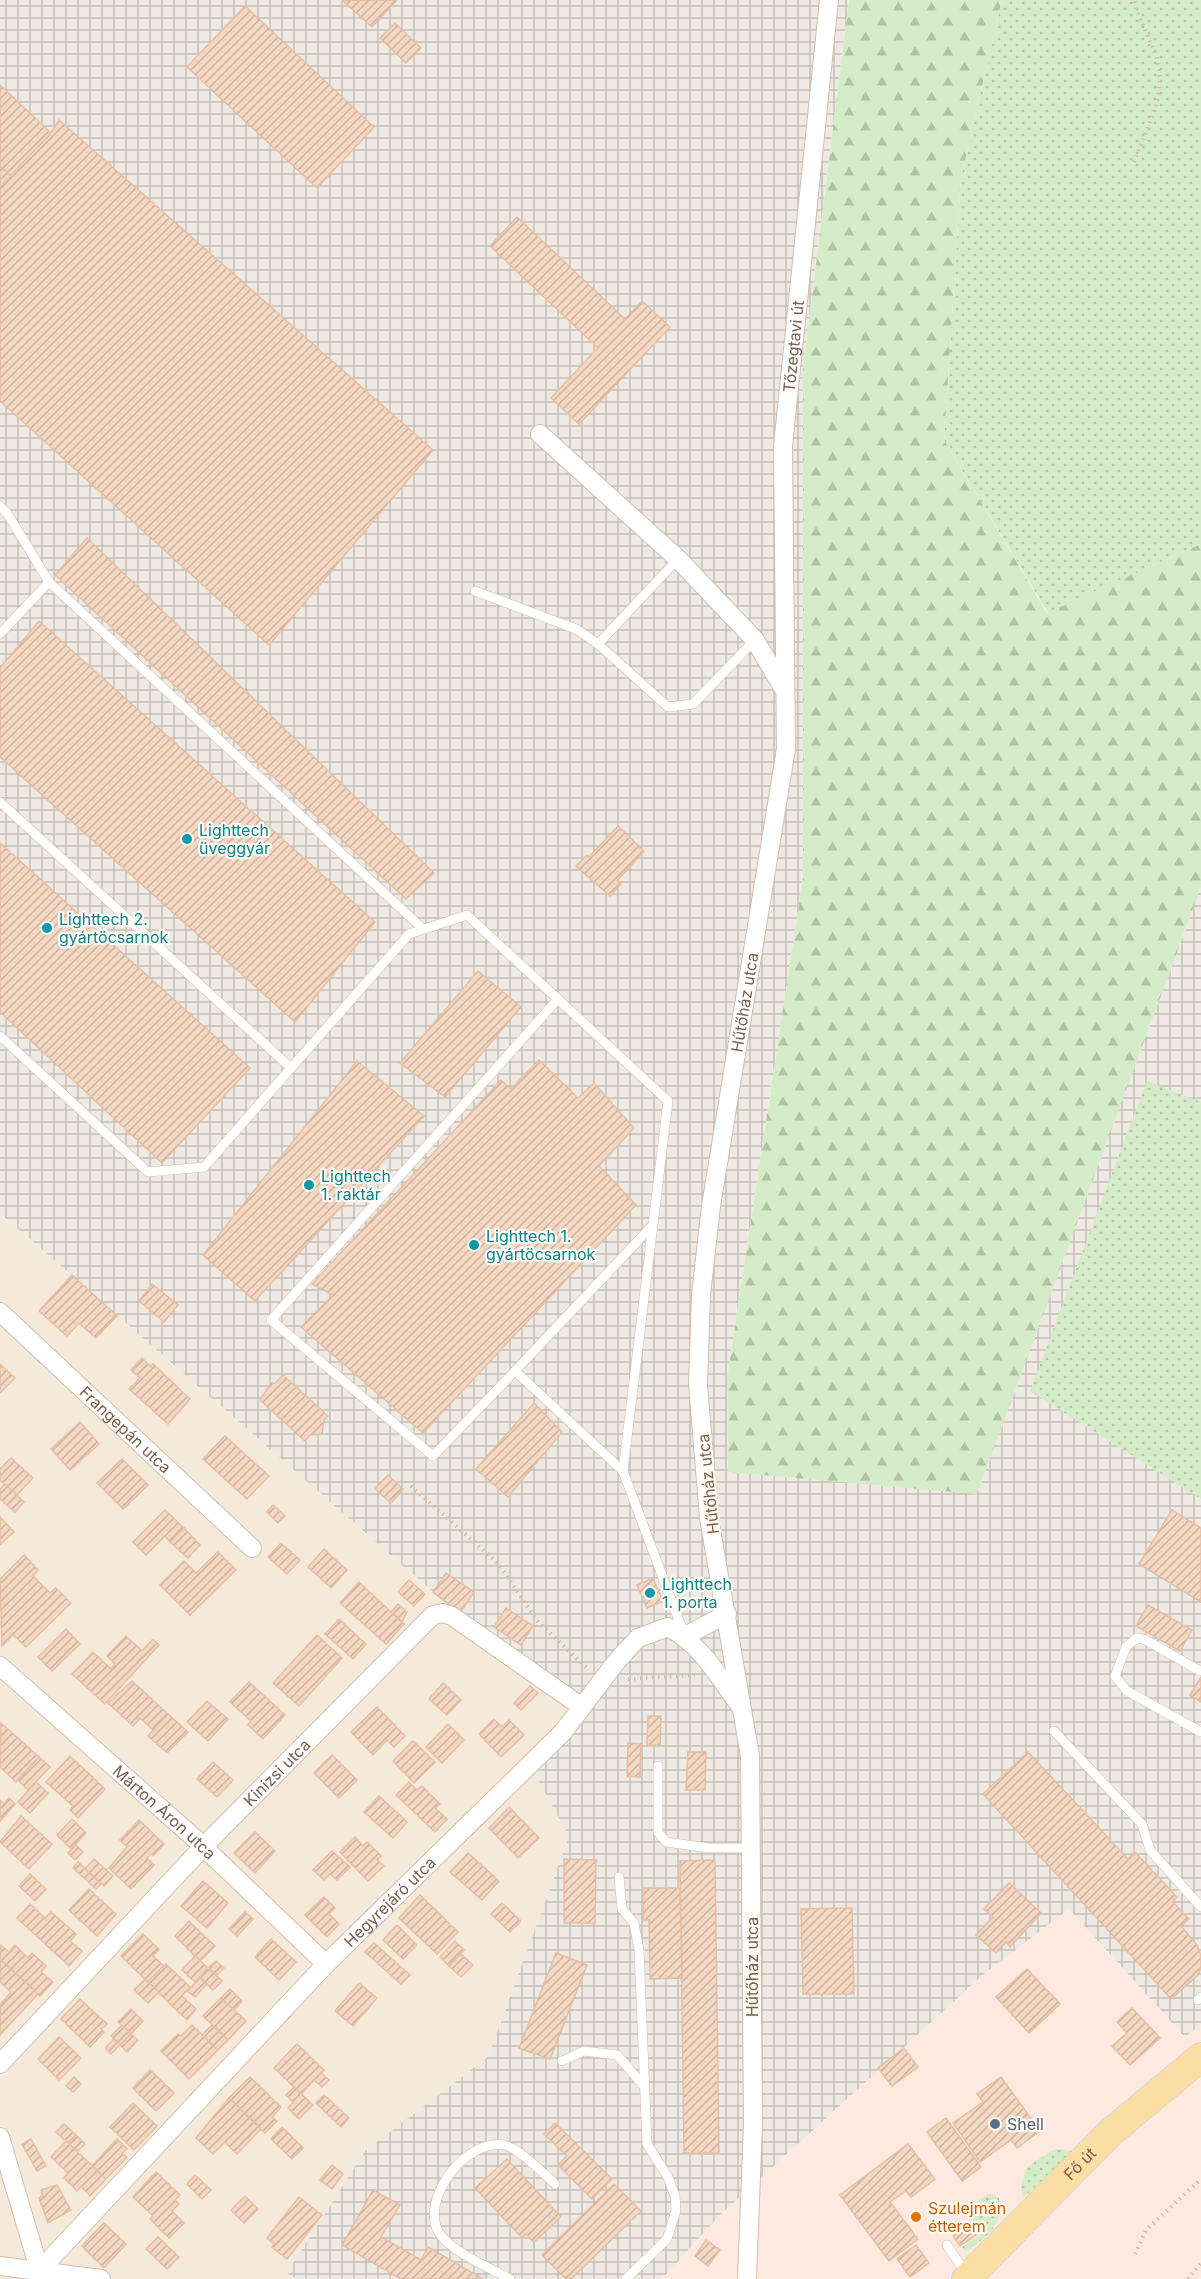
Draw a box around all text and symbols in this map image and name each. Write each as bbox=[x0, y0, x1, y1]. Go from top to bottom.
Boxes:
street label: Tőzegtavi út bbox=[779, 299, 808, 393]
place label: Lighttech üveggyár bbox=[199, 820, 270, 858]
marker: Lighttech üveggyár bbox=[180, 832, 194, 846]
place label: Lighttech 2. gyártöcsarnok bbox=[59, 909, 169, 947]
marker: Lighttech 2. gyártöcsarnok bbox=[40, 921, 54, 935]
street label: Hűtőház utca bbox=[726, 951, 762, 1054]
place label: Lighttech 1. raktár bbox=[321, 1166, 391, 1204]
marker: Lighttech 1. raktár bbox=[302, 1178, 316, 1192]
place label: Lighttech 1. gyártöcsarnok bbox=[486, 1226, 596, 1264]
marker: Lighttech 1. gyártöcsarnok bbox=[467, 1238, 481, 1252]
street label: Frangepán utca bbox=[76, 1382, 176, 1477]
street label: Hűtőház utca bbox=[693, 1433, 723, 1535]
place label: Lighttech 1. porta bbox=[662, 1574, 732, 1612]
marker: Lighttech 1. porta bbox=[643, 1586, 657, 1600]
street label: Kinizsi utca bbox=[239, 1735, 314, 1810]
street label: Márton Áron utca bbox=[109, 1761, 220, 1863]
street label: Hegyrejáró utca bbox=[340, 1852, 440, 1951]
street label: Hűtőház utca bbox=[742, 1917, 762, 2017]
place label: Shell bbox=[1007, 2114, 1044, 2134]
marker: Shell bbox=[988, 2117, 1002, 2131]
street label: Fő út bbox=[1059, 2143, 1100, 2184]
place label: Szulejmán étterem bbox=[928, 2198, 1006, 2236]
marker: Szulejmán étterem bbox=[909, 2210, 923, 2224]

